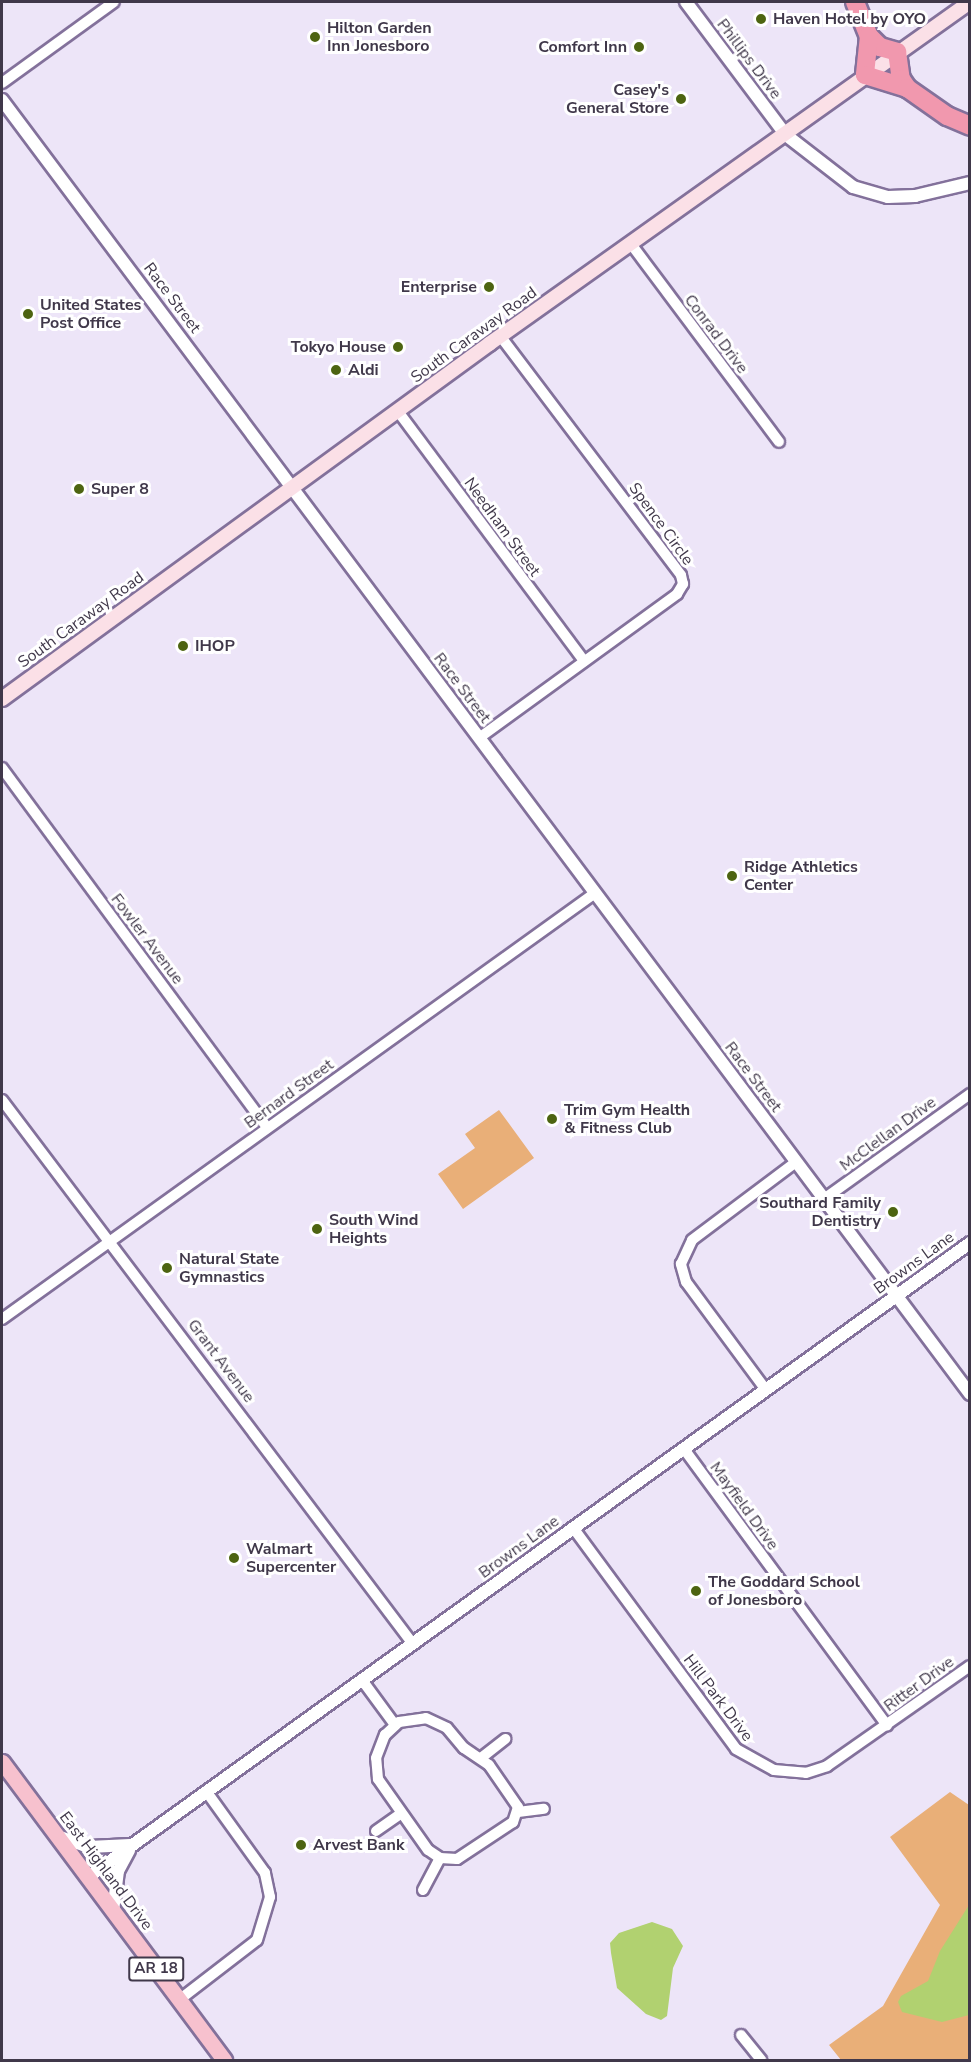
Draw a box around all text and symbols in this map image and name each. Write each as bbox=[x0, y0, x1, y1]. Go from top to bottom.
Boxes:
place label: Haven Hotel by OYO bbox=[773, 9, 926, 29]
marker: Haven Hotel by OYO bbox=[754, 12, 768, 26]
street label: Phillips Drive bbox=[713, 15, 785, 103]
place label: Hilton Garden Inn Jonesboro bbox=[327, 18, 432, 56]
marker: Hilton Garden Inn Jonesboro bbox=[308, 30, 322, 44]
place label: Comfort Inn bbox=[538, 37, 627, 57]
marker: Comfort Inn bbox=[632, 40, 646, 54]
place label: Casey's General Store bbox=[566, 80, 669, 118]
marker: Casey's General Store bbox=[674, 92, 688, 106]
street label: Race Street bbox=[139, 259, 205, 337]
place label: Enterprise bbox=[401, 277, 477, 297]
marker: Enterprise bbox=[482, 280, 496, 294]
street label: South Caraway Road bbox=[407, 283, 541, 387]
street label: Conrad Drive bbox=[680, 291, 752, 377]
place label: United States Post Office bbox=[40, 295, 141, 333]
marker: United States Post Office bbox=[21, 307, 35, 321]
place label: Tokyo House bbox=[291, 337, 386, 357]
marker: Tokyo House bbox=[391, 340, 405, 354]
place label: Aldi bbox=[348, 360, 379, 380]
marker: Aldi bbox=[329, 363, 343, 377]
street label: Needham Street bbox=[460, 474, 544, 580]
place label: Super 8 bbox=[91, 479, 149, 499]
street label: Spence Circle bbox=[625, 479, 697, 569]
marker: Super 8 bbox=[72, 482, 86, 496]
street label: South Caraway Road bbox=[14, 568, 148, 672]
place label: IHOP bbox=[195, 636, 235, 656]
marker: IHOP bbox=[176, 639, 190, 653]
street label: Race Street bbox=[429, 649, 495, 727]
place label: Ridge Athletics Center bbox=[744, 857, 858, 895]
marker: Ridge Athletics Center bbox=[725, 869, 739, 883]
street label: Fowler Avenue bbox=[107, 890, 187, 988]
street label: Race Street bbox=[720, 1038, 786, 1116]
street label: Bernard Street bbox=[241, 1055, 337, 1133]
street label: McClellan Drive bbox=[836, 1093, 940, 1175]
place label: Trim Gym Health & Fitness Club bbox=[564, 1100, 690, 1138]
marker: Trim Gym Health & Fitness Club bbox=[545, 1112, 559, 1126]
place label: Southard Family Dentistry bbox=[759, 1193, 881, 1231]
marker: Southard Family Dentistry bbox=[886, 1205, 900, 1219]
place label: South Wind Heights bbox=[329, 1210, 418, 1248]
marker: South Wind Heights bbox=[310, 1222, 324, 1236]
street label: Browns Lane bbox=[870, 1228, 958, 1298]
place label: Natural State Gymnastics bbox=[179, 1249, 279, 1287]
marker: Natural State Gymnastics bbox=[160, 1261, 174, 1275]
street label: Grant Avenue bbox=[184, 1316, 258, 1406]
street label: Mayfield Drive bbox=[706, 1458, 782, 1554]
street label: Browns Lane bbox=[475, 1512, 563, 1582]
place label: Walmart Supercenter bbox=[246, 1539, 336, 1577]
marker: Walmart Supercenter bbox=[227, 1551, 241, 1565]
place label: The Goddard School of Jonesboro bbox=[708, 1572, 860, 1610]
marker: The Goddard School of Jonesboro bbox=[689, 1584, 703, 1598]
street label: Hill Park Drive bbox=[679, 1651, 757, 1745]
street label: Ritter Drive bbox=[880, 1652, 958, 1716]
street label: East Highland Drive bbox=[55, 1808, 157, 1934]
place label: Arvest Bank bbox=[313, 1835, 404, 1855]
marker: Arvest Bank bbox=[294, 1838, 308, 1852]
road number: AR 18 bbox=[128, 1957, 184, 1981]

